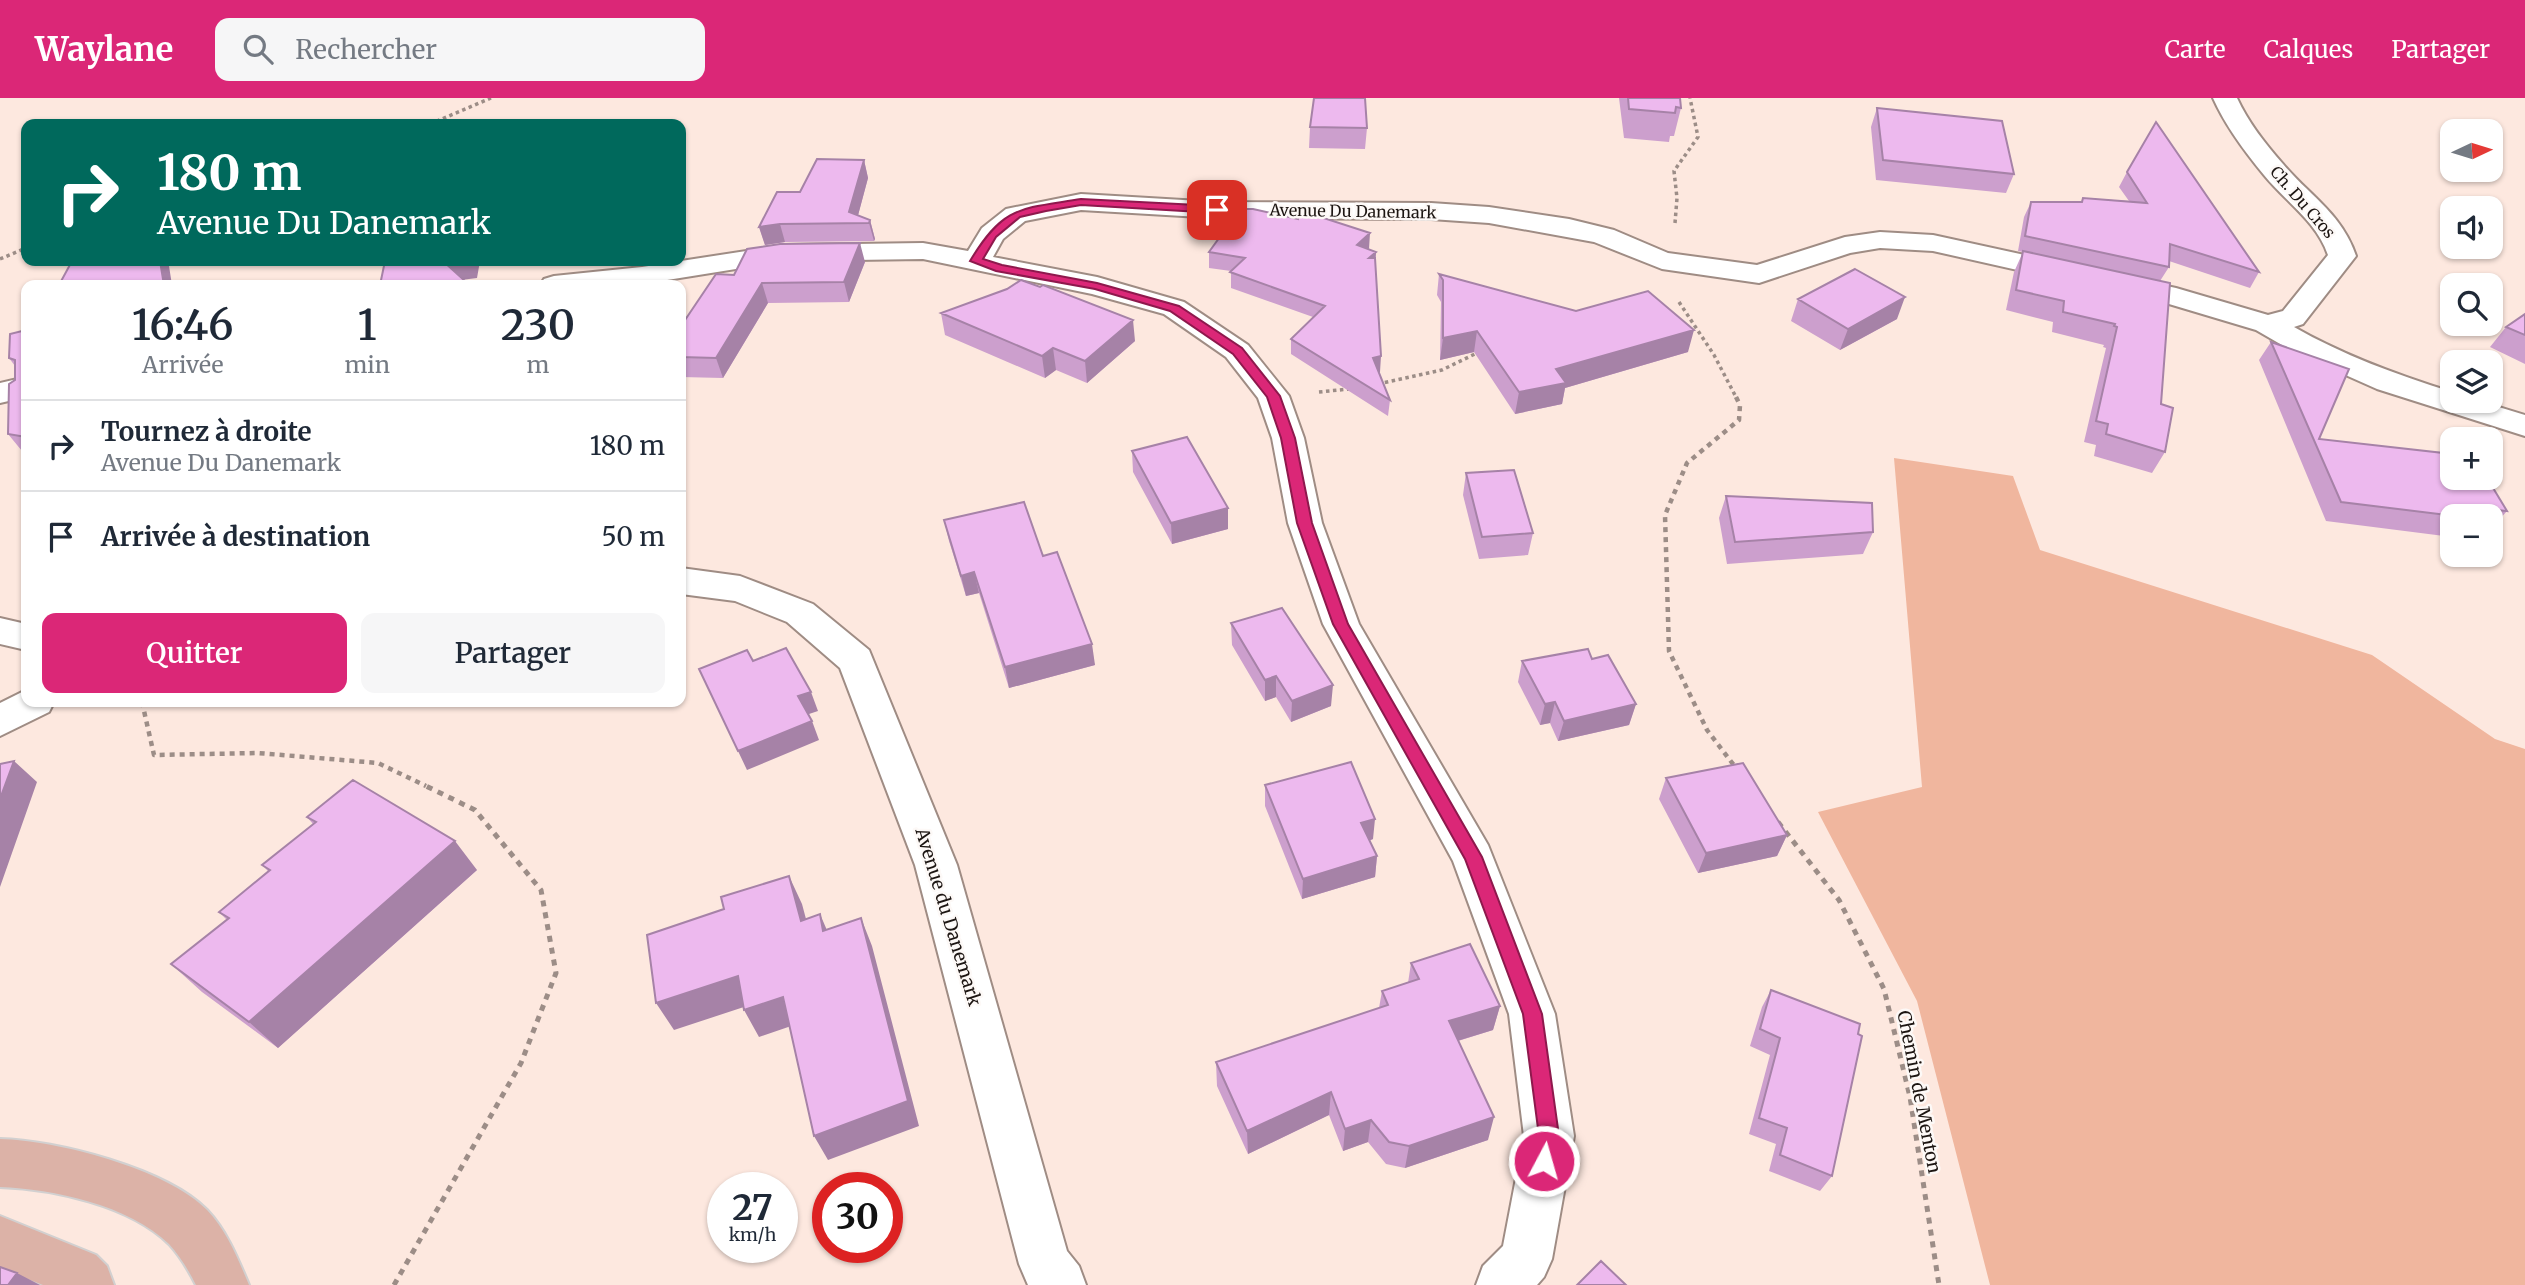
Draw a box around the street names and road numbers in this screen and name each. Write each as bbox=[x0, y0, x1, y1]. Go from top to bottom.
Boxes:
street label: Ch. Du Cros bbox=[2266, 162, 2340, 242]
street label: Avenue Du Danemark bbox=[1268, 200, 1438, 222]
street label: Avenue du Danemark bbox=[910, 824, 987, 1009]
street label: Chemin de Menton bbox=[1892, 1009, 1947, 1175]

